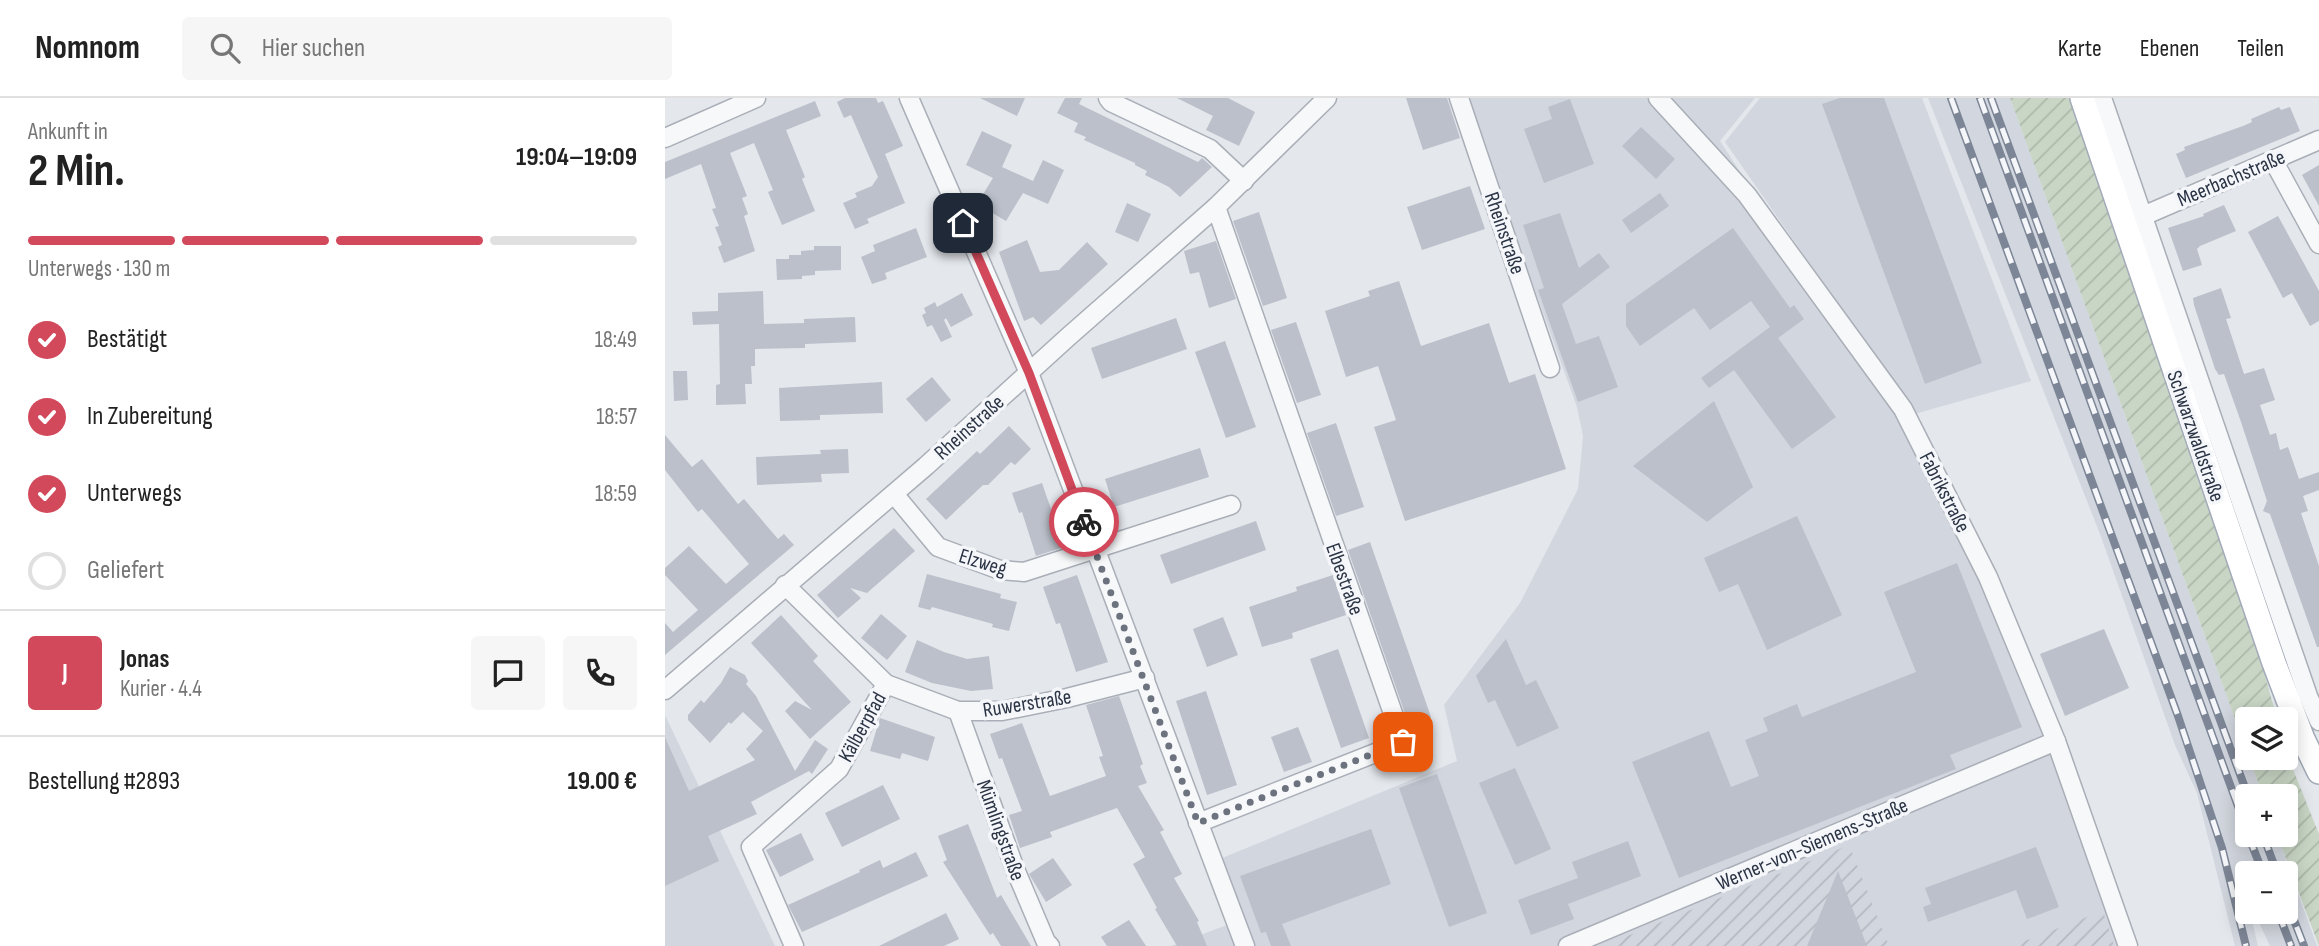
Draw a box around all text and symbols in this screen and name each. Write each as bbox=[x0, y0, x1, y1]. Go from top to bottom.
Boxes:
search box bbox=[182, 17, 672, 80]
text: Nomnom bbox=[35, 28, 140, 68]
icon: search bbox=[206, 29, 244, 67]
text: Hier suchen bbox=[262, 33, 365, 64]
text: Karte bbox=[2058, 34, 2102, 63]
text: Ebenen bbox=[2140, 34, 2199, 63]
text: Teilen bbox=[2237, 34, 2284, 63]
text: Ankunft in bbox=[28, 118, 108, 146]
text: 19:04–19:09 bbox=[516, 142, 637, 173]
text: 2 Min. bbox=[28, 144, 125, 199]
street label: Meerbachstraße bbox=[2174, 145, 2289, 212]
street label: Rheinstraße bbox=[1479, 189, 1530, 277]
pin bbox=[933, 193, 993, 253]
icon: home bbox=[944, 204, 982, 242]
text: Unterwegs · 130 m bbox=[28, 255, 170, 283]
icon: check bbox=[28, 321, 66, 359]
text: Bestätigt bbox=[87, 324, 167, 355]
text: 18:49 bbox=[595, 326, 637, 354]
street label: Schwarzwaldstraße bbox=[2161, 367, 2230, 505]
street label: Rheinstraße bbox=[929, 390, 1009, 465]
icon: check bbox=[28, 398, 66, 436]
text: In Zubereitung bbox=[87, 401, 213, 432]
text: 18:57 bbox=[596, 403, 637, 431]
street label: Fabrikstraße bbox=[1914, 448, 1975, 537]
icon: check bbox=[28, 475, 66, 513]
text: Unterwegs bbox=[87, 478, 182, 509]
text: 18:59 bbox=[595, 480, 637, 508]
courier bbox=[1049, 487, 1119, 557]
icon: bike bbox=[1065, 503, 1103, 541]
street label: Elbestraße bbox=[1320, 540, 1369, 619]
street label: Elzweg bbox=[956, 543, 1010, 582]
text: Geliefert bbox=[87, 555, 164, 586]
button: chat bbox=[471, 636, 545, 710]
button: phone bbox=[563, 636, 637, 710]
text: Jonas bbox=[120, 644, 169, 675]
text: J bbox=[62, 658, 68, 689]
text: Kurier · 4.4 bbox=[120, 675, 202, 703]
street label: Ruwerstraße bbox=[981, 684, 1073, 723]
street label: Kälberpfad bbox=[833, 688, 892, 766]
map controls bbox=[2235, 707, 2298, 924]
button: layers bbox=[2235, 707, 2298, 770]
pin bbox=[1373, 712, 1433, 772]
icon: bag bbox=[1384, 723, 1422, 761]
text: Bestellung #2893 bbox=[28, 766, 180, 797]
text: 19.00 € bbox=[567, 766, 637, 797]
street label: Mümlingstraße bbox=[971, 776, 1030, 884]
button: + bbox=[2235, 784, 2298, 847]
street label: Werner-von-Siemens-Straße bbox=[1713, 793, 1912, 896]
button: − bbox=[2235, 861, 2298, 924]

